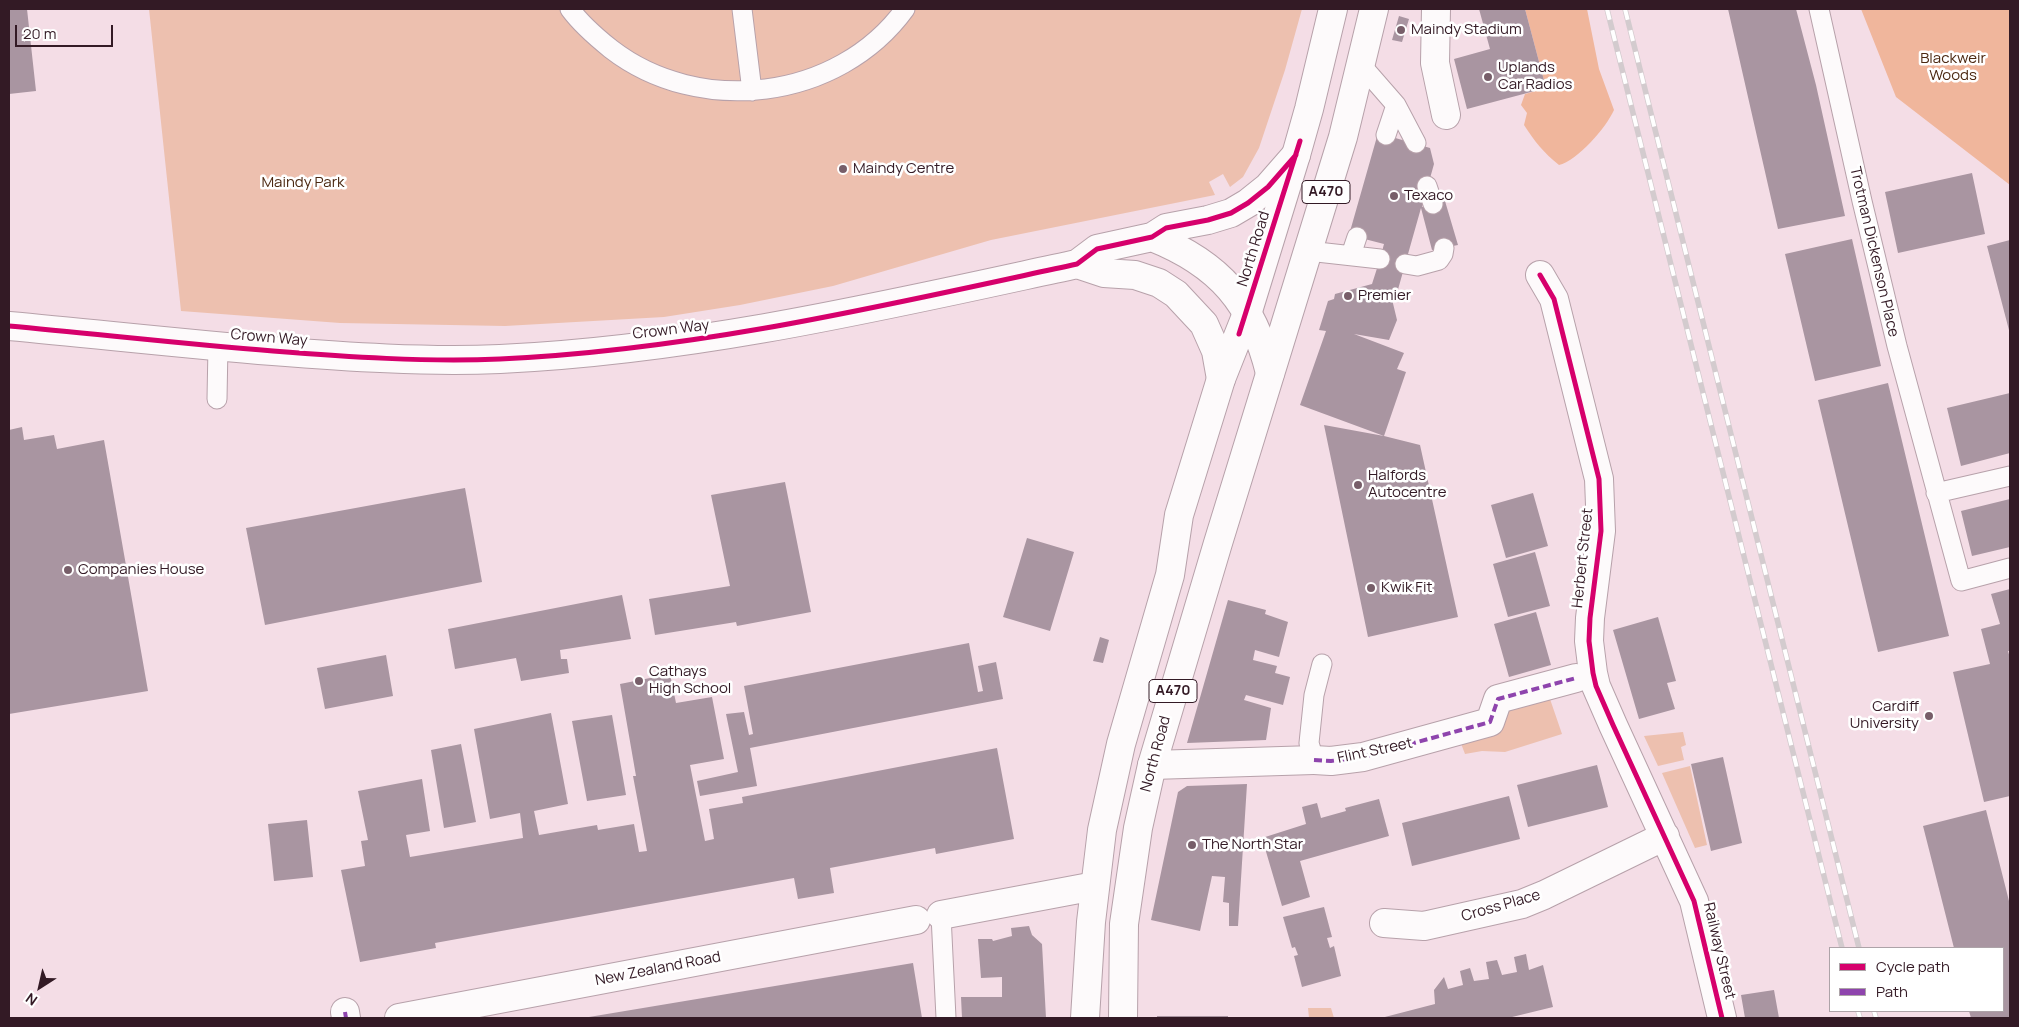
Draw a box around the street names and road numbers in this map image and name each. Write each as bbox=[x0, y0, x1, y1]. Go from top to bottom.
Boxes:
street label: Trotman Dickenson Place bbox=[1846, 165, 1902, 339]
road number: A470 bbox=[1302, 180, 1350, 203]
street label: North Road bbox=[1234, 209, 1274, 289]
street label: Crown Way bbox=[632, 316, 710, 344]
street label: Crown Way bbox=[230, 326, 308, 350]
street label: Herbert Street bbox=[1569, 507, 1597, 609]
road number: A470 bbox=[1149, 679, 1197, 702]
street label: North Road bbox=[1137, 714, 1175, 794]
street label: Flint Street bbox=[1336, 734, 1414, 768]
street label: Cross Place bbox=[1459, 886, 1543, 926]
street label: Railway Street bbox=[1699, 901, 1739, 1001]
street label: New Zealand Road bbox=[594, 948, 722, 990]

